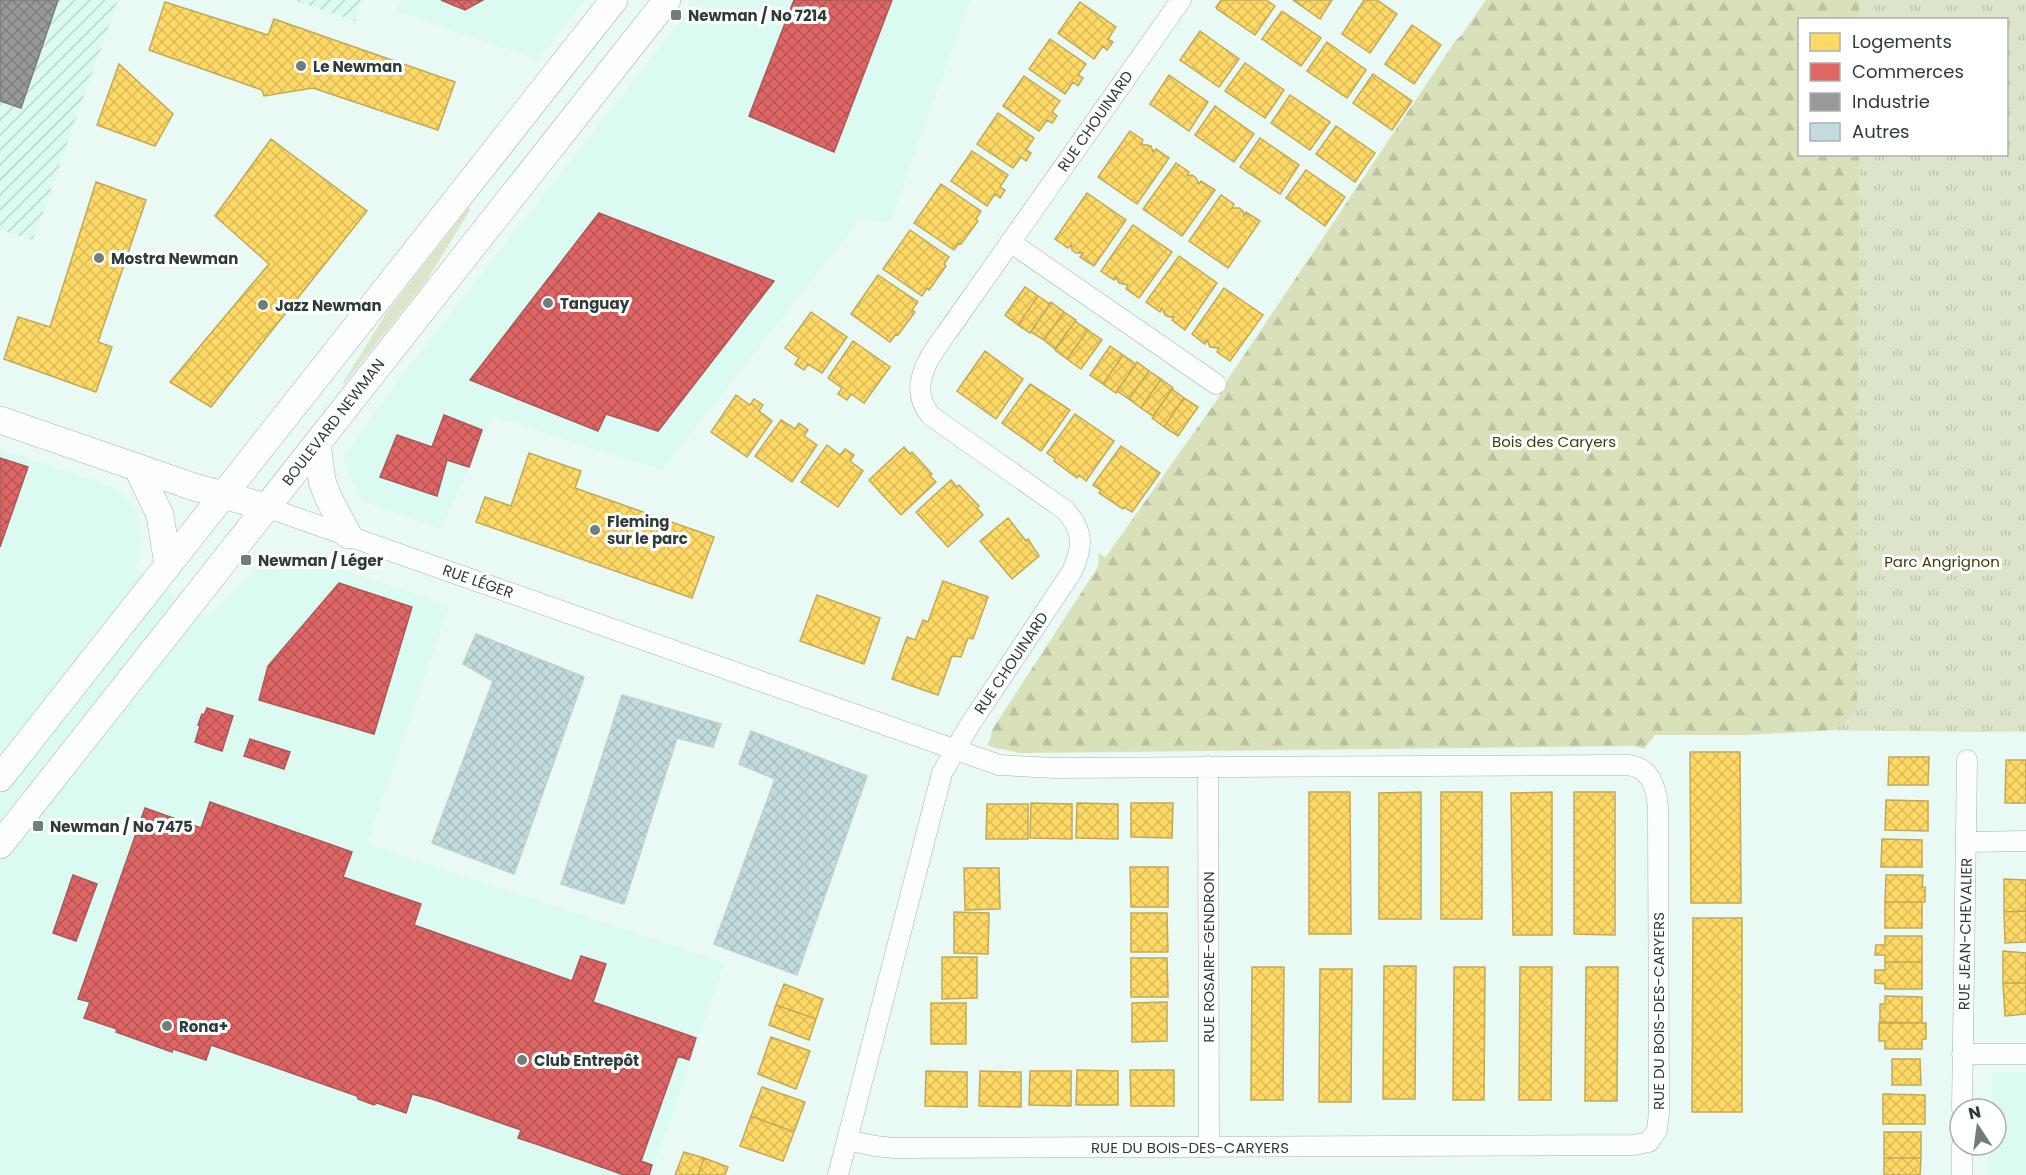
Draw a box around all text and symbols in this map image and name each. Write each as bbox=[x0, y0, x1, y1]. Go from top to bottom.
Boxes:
place label: Newman / No 7214 bbox=[688, 5, 827, 26]
marker: Newman / No 7214 bbox=[669, 8, 683, 22]
legend bbox=[1798, 18, 2008, 156]
text: Logements bbox=[1852, 29, 1952, 54]
place label: Le Newman bbox=[313, 56, 402, 77]
marker: Le Newman bbox=[294, 59, 308, 73]
text: Commerces bbox=[1852, 59, 1964, 84]
street label: RUE CHOUINARD bbox=[1052, 66, 1138, 176]
text: Industrie bbox=[1852, 89, 1930, 114]
text: Autres bbox=[1852, 119, 1909, 144]
place label: Mostra Newman bbox=[111, 248, 238, 269]
marker: Mostra Newman bbox=[92, 251, 106, 265]
place label: Tanguay bbox=[560, 293, 630, 314]
place label: Jazz Newman bbox=[275, 295, 382, 316]
marker: Tanguay bbox=[541, 296, 555, 310]
marker: Jazz Newman bbox=[256, 298, 270, 312]
street label: BOULEVARD NEWMAN bbox=[277, 354, 389, 490]
park label: Bois des Caryers bbox=[1492, 431, 1616, 452]
place label: Fleming sur le parc bbox=[607, 511, 688, 549]
marker: Fleming sur le parc bbox=[588, 523, 602, 537]
place label: Newman / Léger bbox=[258, 550, 384, 571]
park label: Parc Angrignon bbox=[1884, 551, 2000, 572]
marker: Newman / Léger bbox=[239, 553, 253, 567]
street label: RUE LÉGER bbox=[440, 559, 516, 603]
street label: RUE CHOUINARD bbox=[969, 608, 1053, 718]
place label: Newman / No 7475 bbox=[50, 816, 193, 837]
marker: Newman / No 7475 bbox=[31, 819, 45, 833]
street label: RUE JEAN-CHEVALIER bbox=[1953, 858, 1977, 1010]
street label: RUE ROSAIRE-GENDRON bbox=[1198, 871, 1219, 1043]
street label: RUE DU BOIS-DES-CARYERS bbox=[1648, 912, 1669, 1110]
place label: Rona+ bbox=[179, 1016, 228, 1037]
marker: Rona+ bbox=[160, 1019, 174, 1033]
place label: Club Entrepôt bbox=[534, 1050, 639, 1071]
marker: Club Entrepôt bbox=[515, 1053, 529, 1067]
north arrow bbox=[1948, 1097, 2008, 1157]
text: N bbox=[1966, 1100, 1983, 1125]
street label: RUE DU BOIS-DES-CARYERS bbox=[1091, 1137, 1289, 1158]

